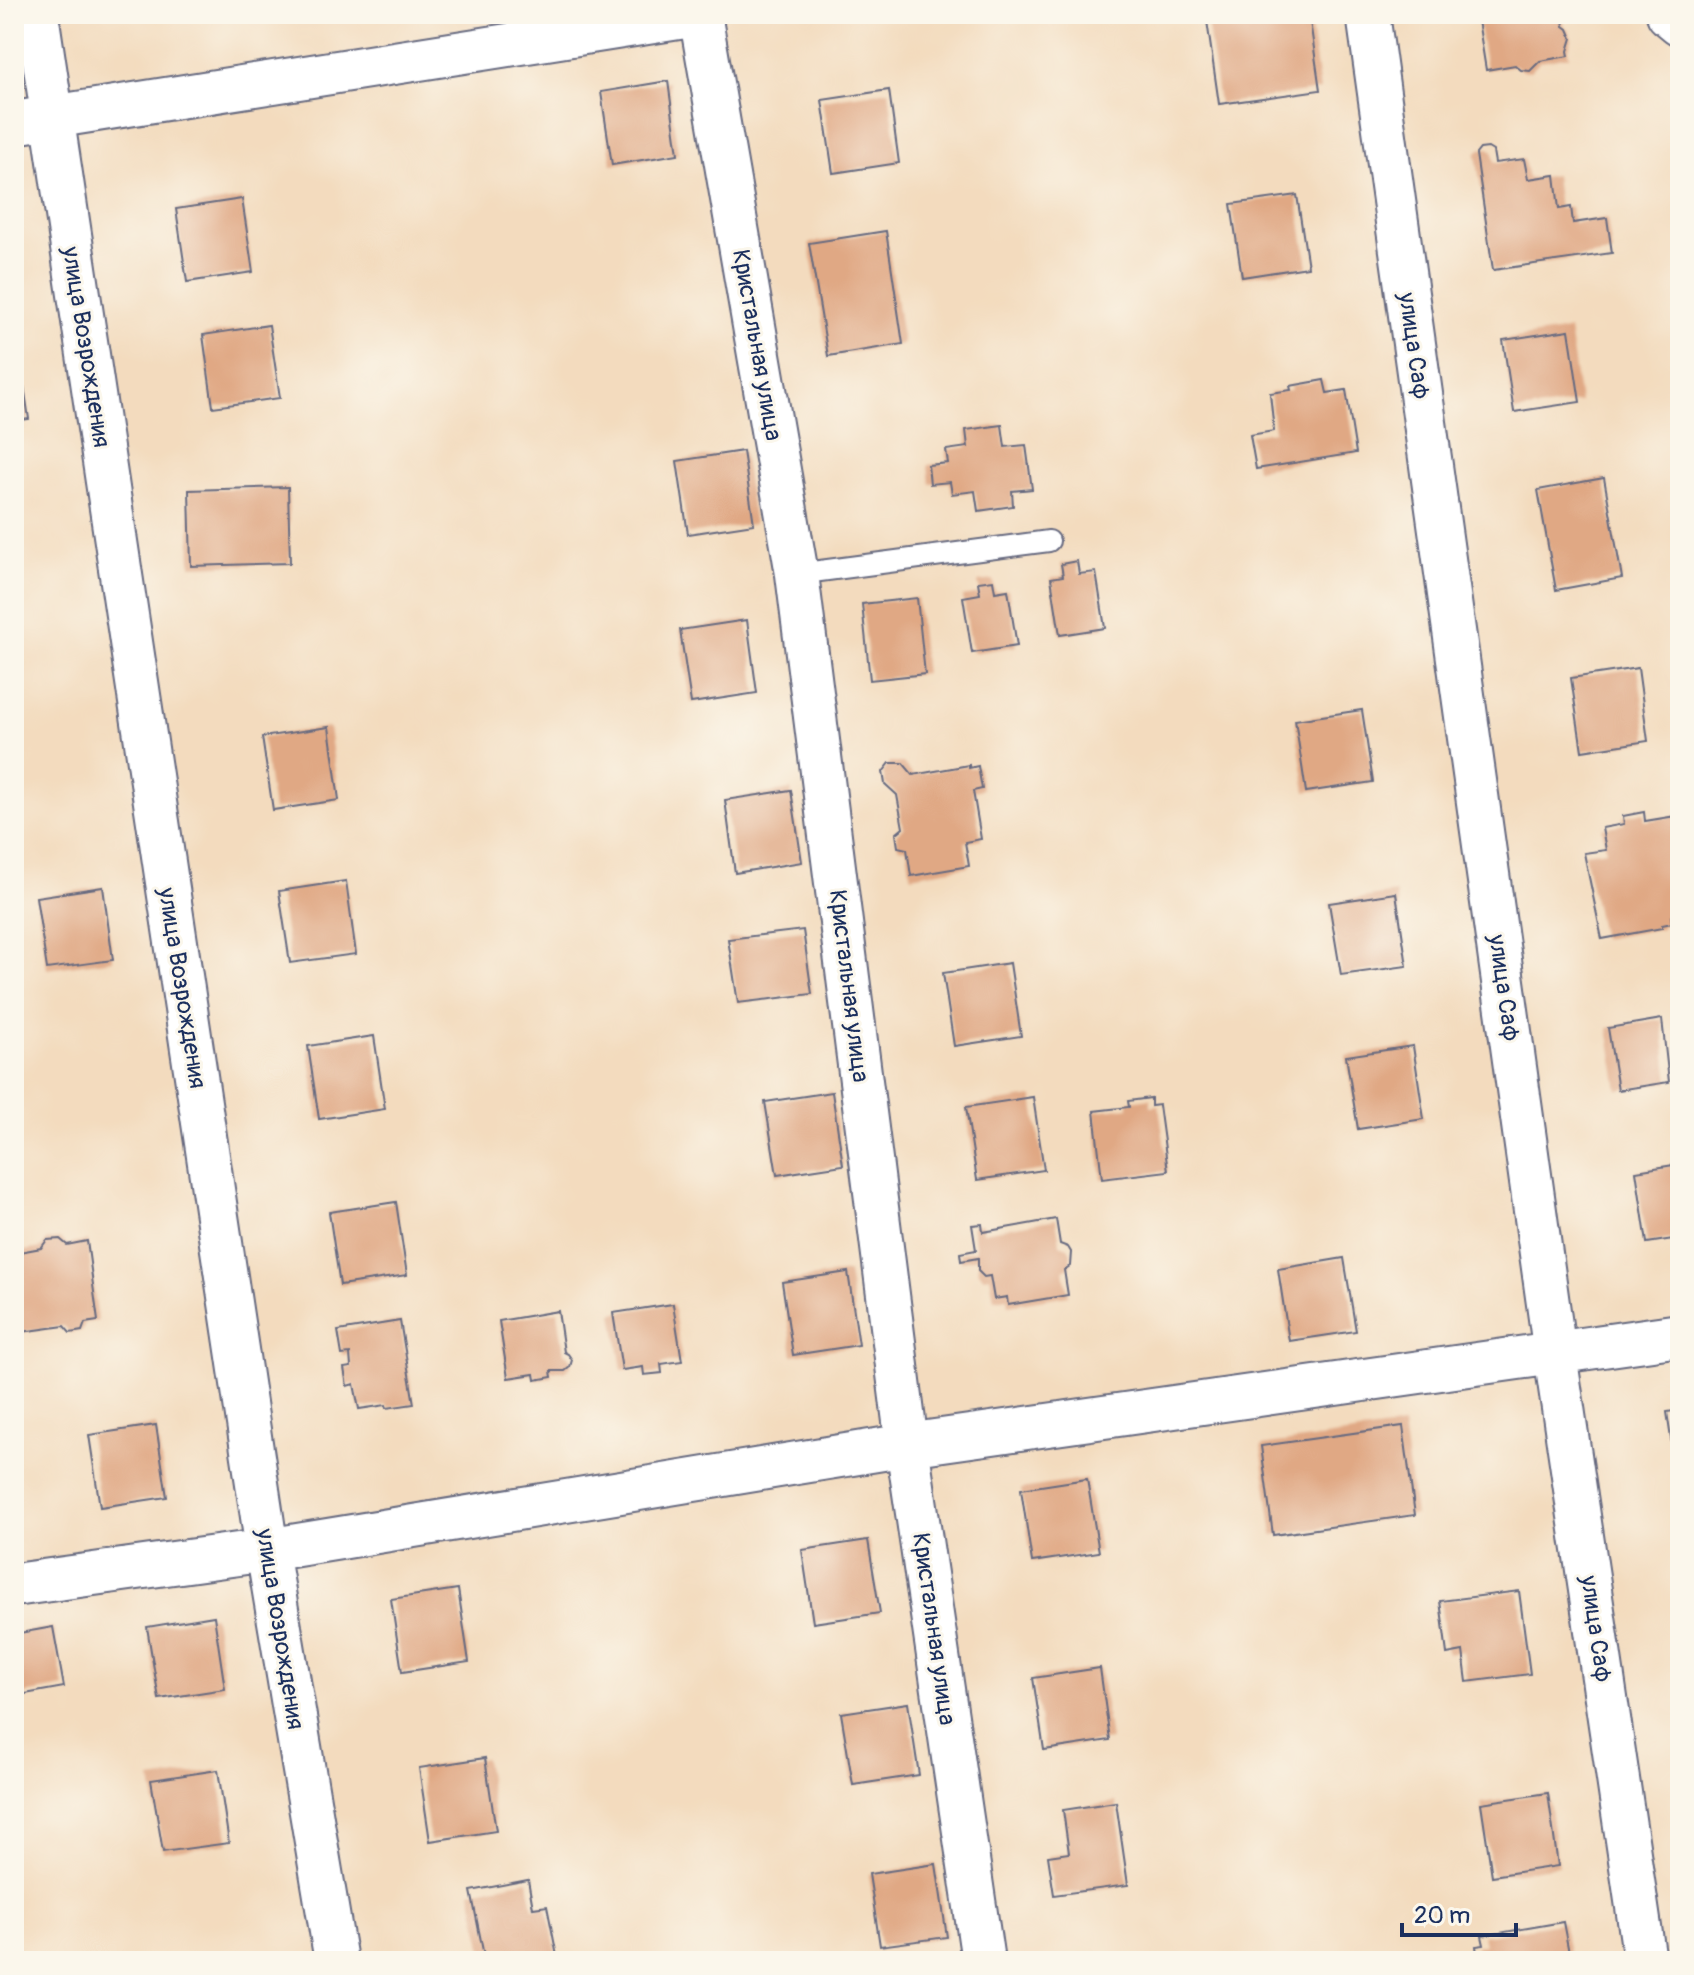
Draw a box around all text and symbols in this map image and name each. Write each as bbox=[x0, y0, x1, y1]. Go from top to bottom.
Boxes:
street label: улица Возрождения bbox=[56, 244, 116, 449]
street label: Кристальная улица bbox=[726, 247, 788, 443]
street label: улица Саф bbox=[1392, 290, 1436, 401]
street label: улица Возрождения bbox=[152, 885, 212, 1090]
street label: Кристальная улица bbox=[823, 888, 875, 1084]
street label: улица Саф bbox=[1482, 932, 1526, 1043]
street label: улица Возрождения bbox=[250, 1526, 310, 1731]
street label: Кристальная улица bbox=[906, 1531, 962, 1727]
street label: улица Саф bbox=[1574, 1573, 1618, 1684]
scale bar bbox=[1402, 1887, 1516, 1937]
text: 20 m bbox=[1414, 1901, 1470, 1930]

